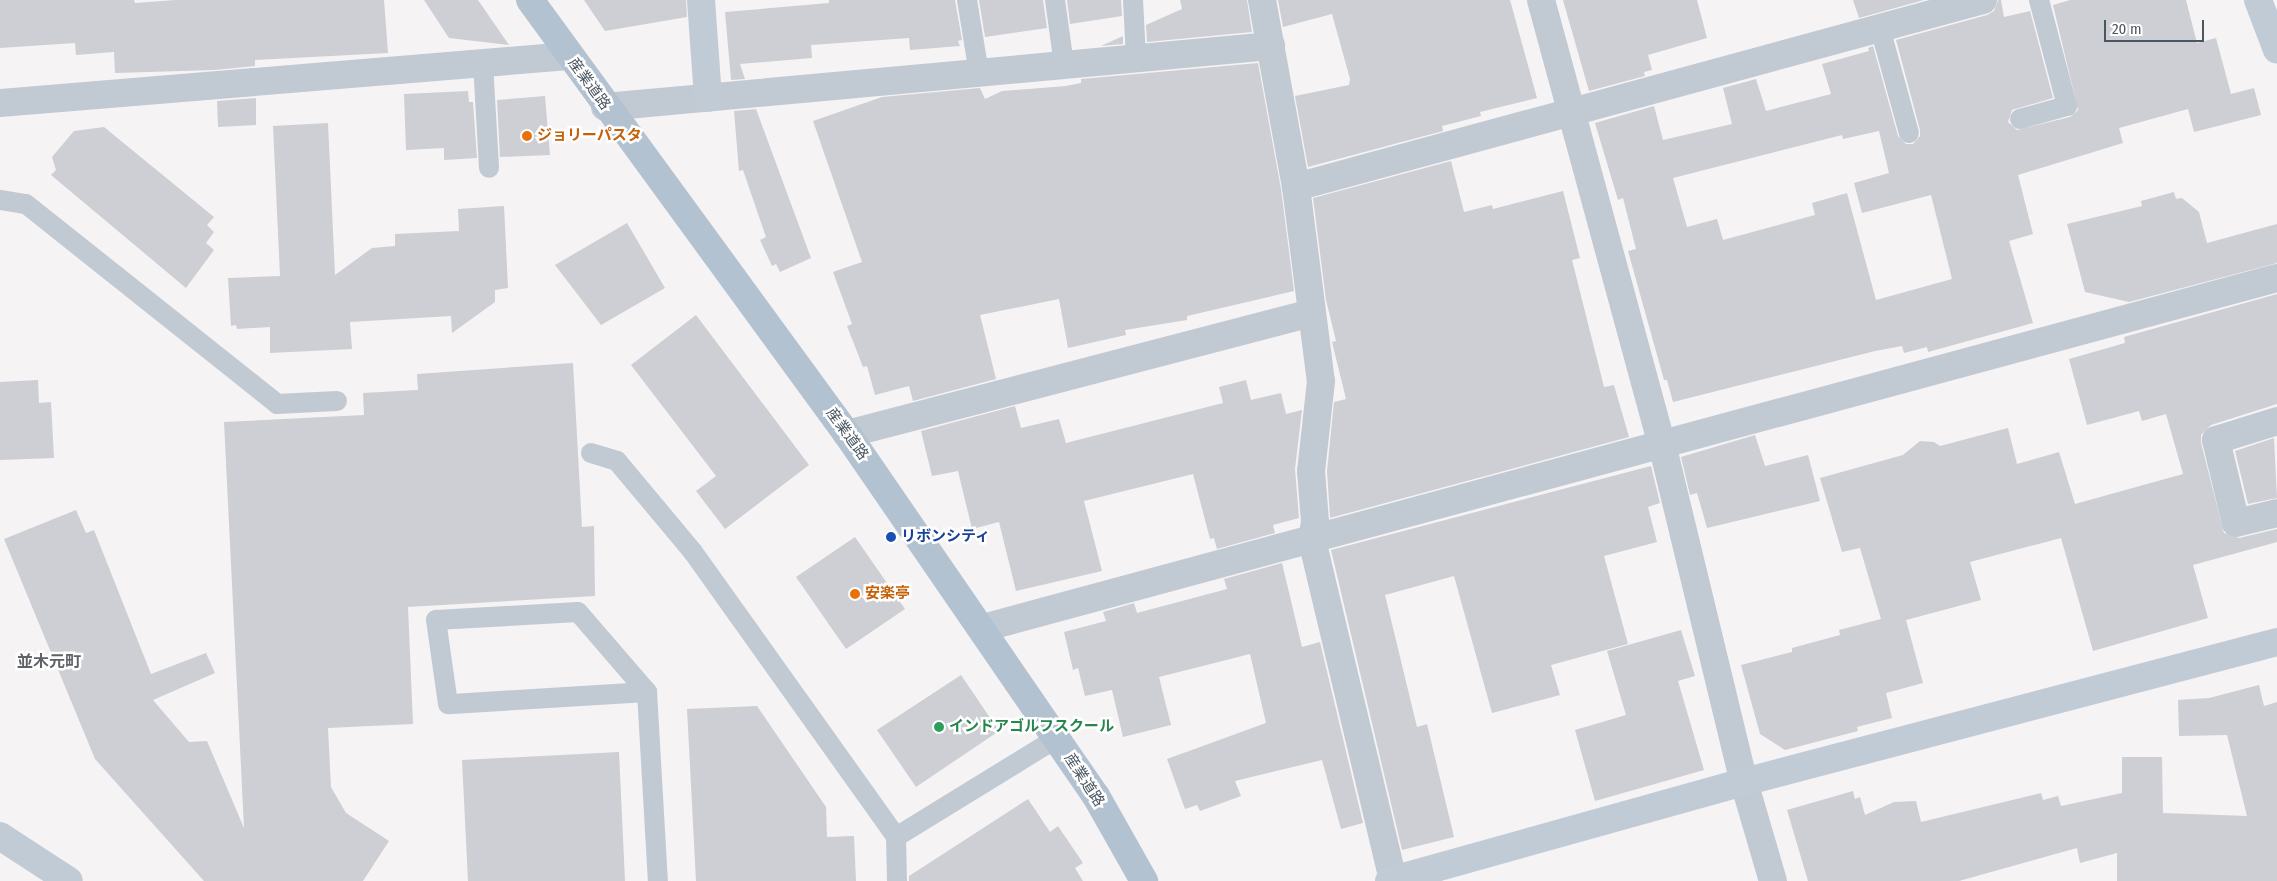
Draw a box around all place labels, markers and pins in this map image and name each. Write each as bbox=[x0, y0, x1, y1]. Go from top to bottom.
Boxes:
place label: ジョリーパスタ bbox=[537, 127, 642, 145]
marker: ジョリーパスタ bbox=[521, 130, 533, 142]
place label: リボンシティ bbox=[901, 528, 991, 546]
marker: リボンシティ bbox=[885, 531, 897, 543]
place label: 安楽亭 bbox=[865, 585, 910, 603]
marker: 安楽亭 bbox=[849, 588, 861, 600]
place label: インドアゴルフスクール bbox=[949, 718, 1114, 736]
marker: インドアゴルフスクール bbox=[933, 721, 945, 733]

